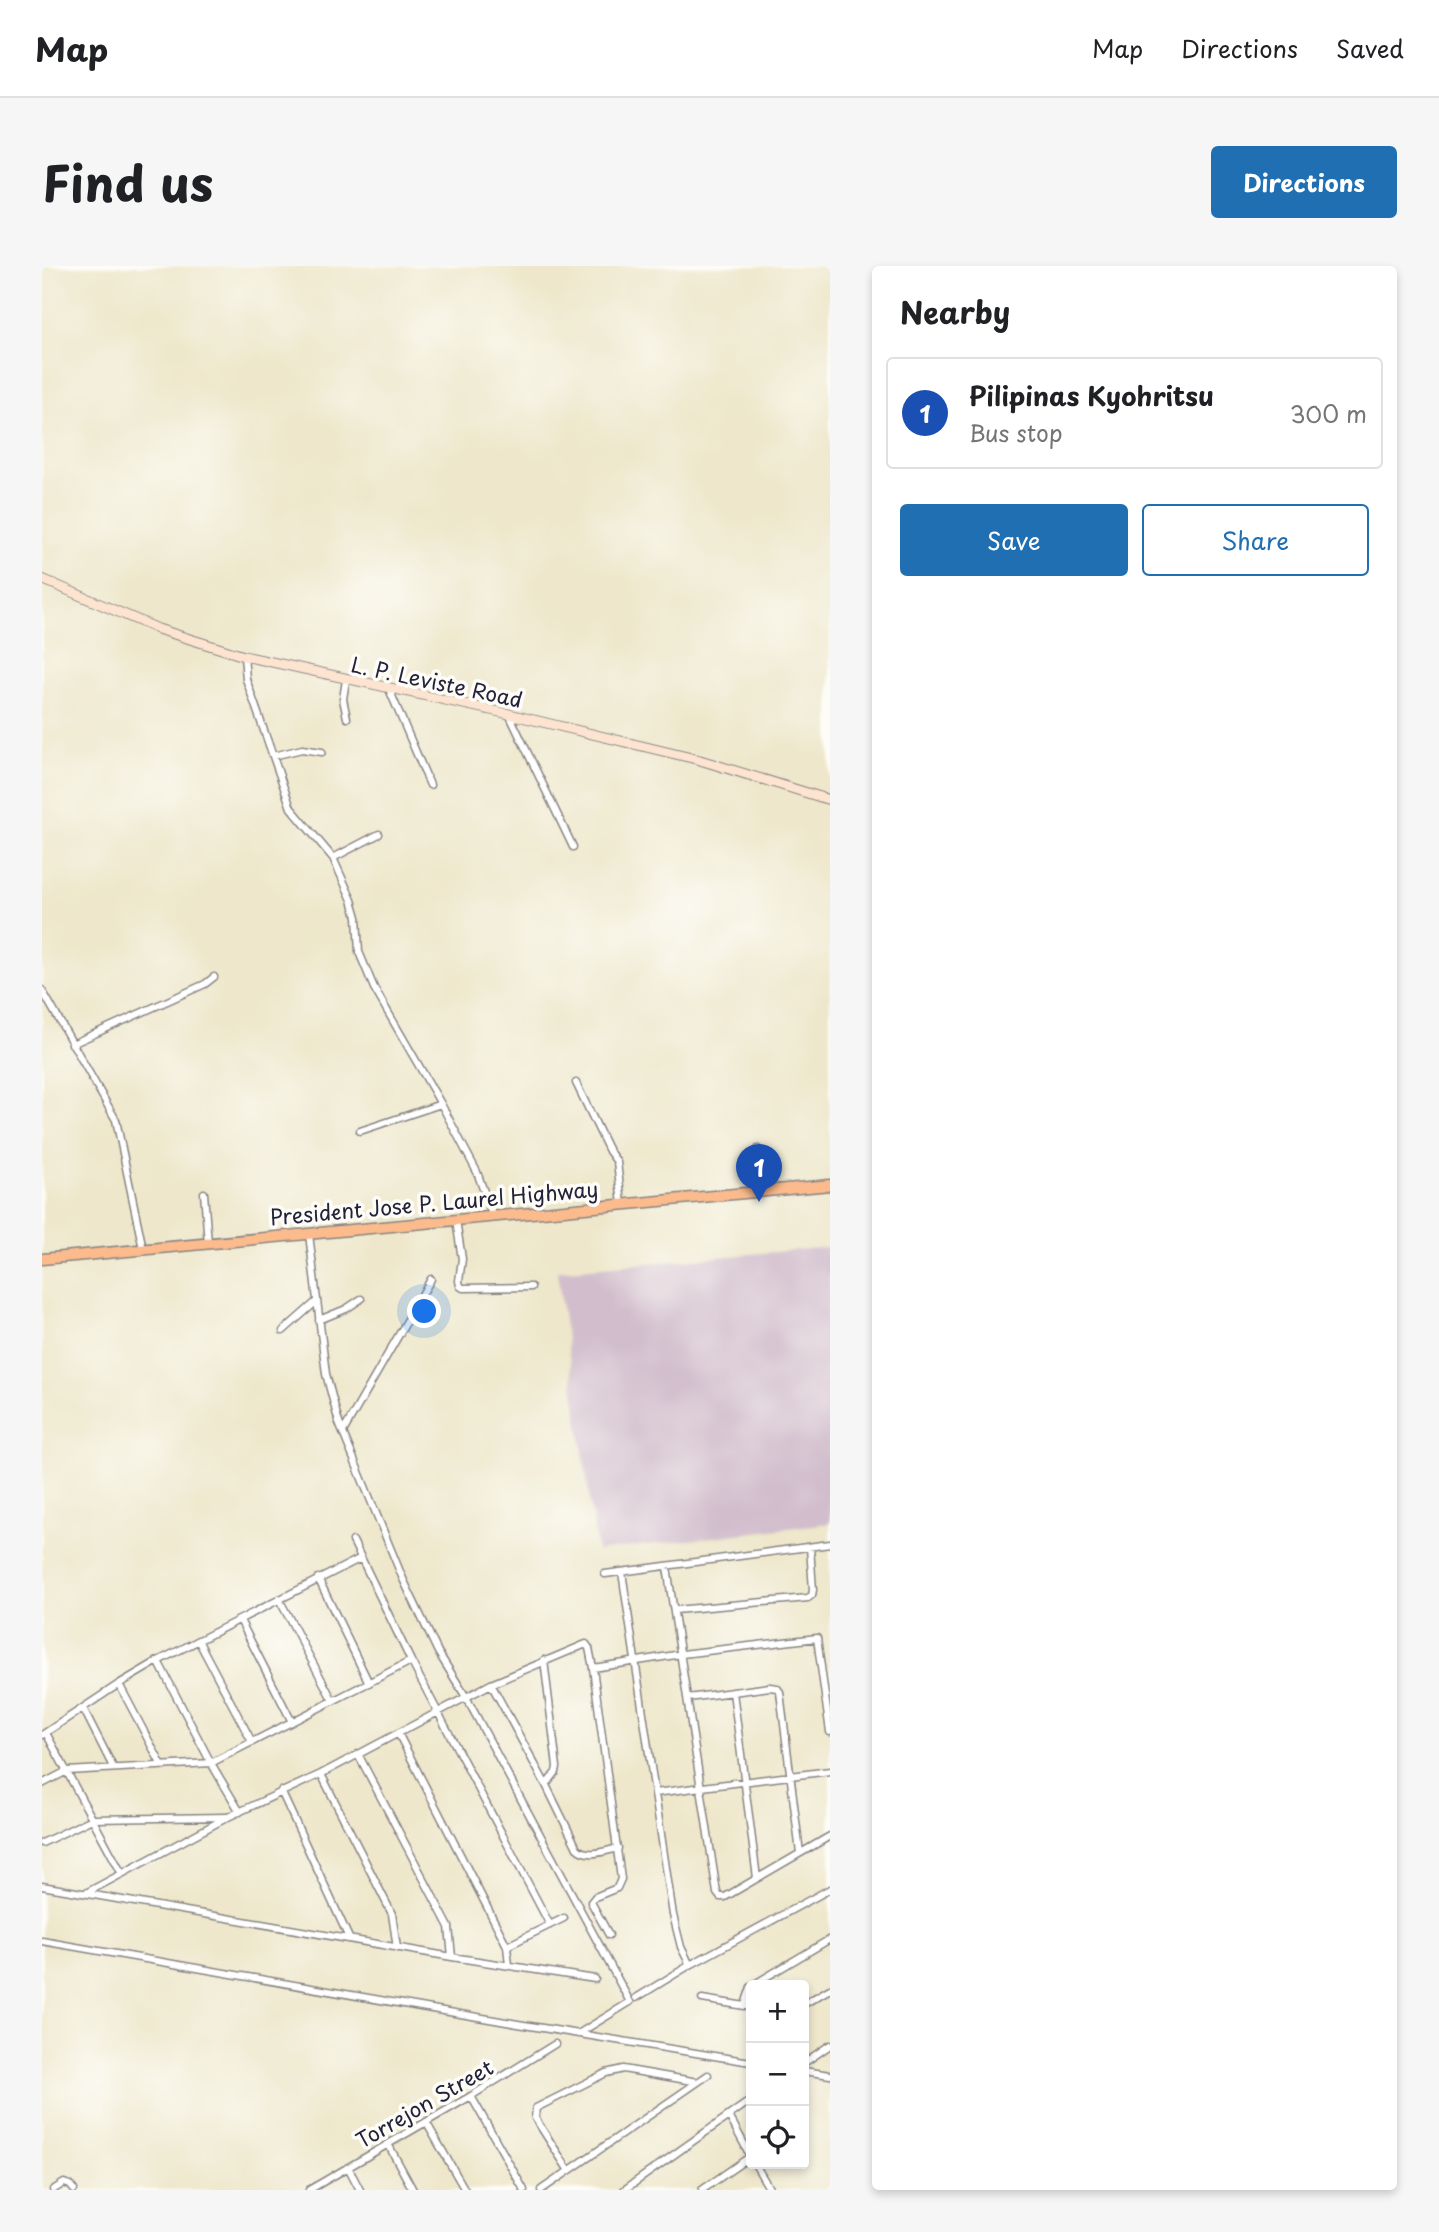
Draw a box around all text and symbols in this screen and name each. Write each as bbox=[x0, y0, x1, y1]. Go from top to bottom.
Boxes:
text: Map bbox=[35, 23, 108, 73]
text: Map bbox=[1092, 30, 1143, 66]
text: Directions bbox=[1181, 30, 1298, 66]
text: Saved bbox=[1336, 30, 1404, 66]
text: Find us bbox=[42, 145, 213, 219]
button: Directions bbox=[1211, 146, 1397, 218]
text: Nearby bbox=[900, 289, 1010, 334]
text: Pilipinas Kyohritsu bbox=[969, 376, 1214, 415]
text: 1 bbox=[920, 396, 931, 431]
text: 300 m bbox=[1290, 396, 1367, 431]
text: Bus stop bbox=[969, 415, 1063, 450]
button: Save bbox=[900, 504, 1128, 576]
button: Share bbox=[1142, 504, 1369, 576]
street label: L. P. Leviste Road bbox=[348, 647, 526, 715]
pin: 1 bbox=[736, 1144, 782, 1202]
street label: President Jose P. Laurel Highway bbox=[269, 1172, 599, 1232]
your location bbox=[407, 1294, 441, 1328]
map controls bbox=[746, 1980, 809, 2169]
button: + bbox=[746, 1980, 809, 2043]
button: − bbox=[746, 2043, 809, 2106]
street label: Torrejon Street bbox=[349, 2051, 499, 2155]
button: locate bbox=[746, 2106, 809, 2169]

